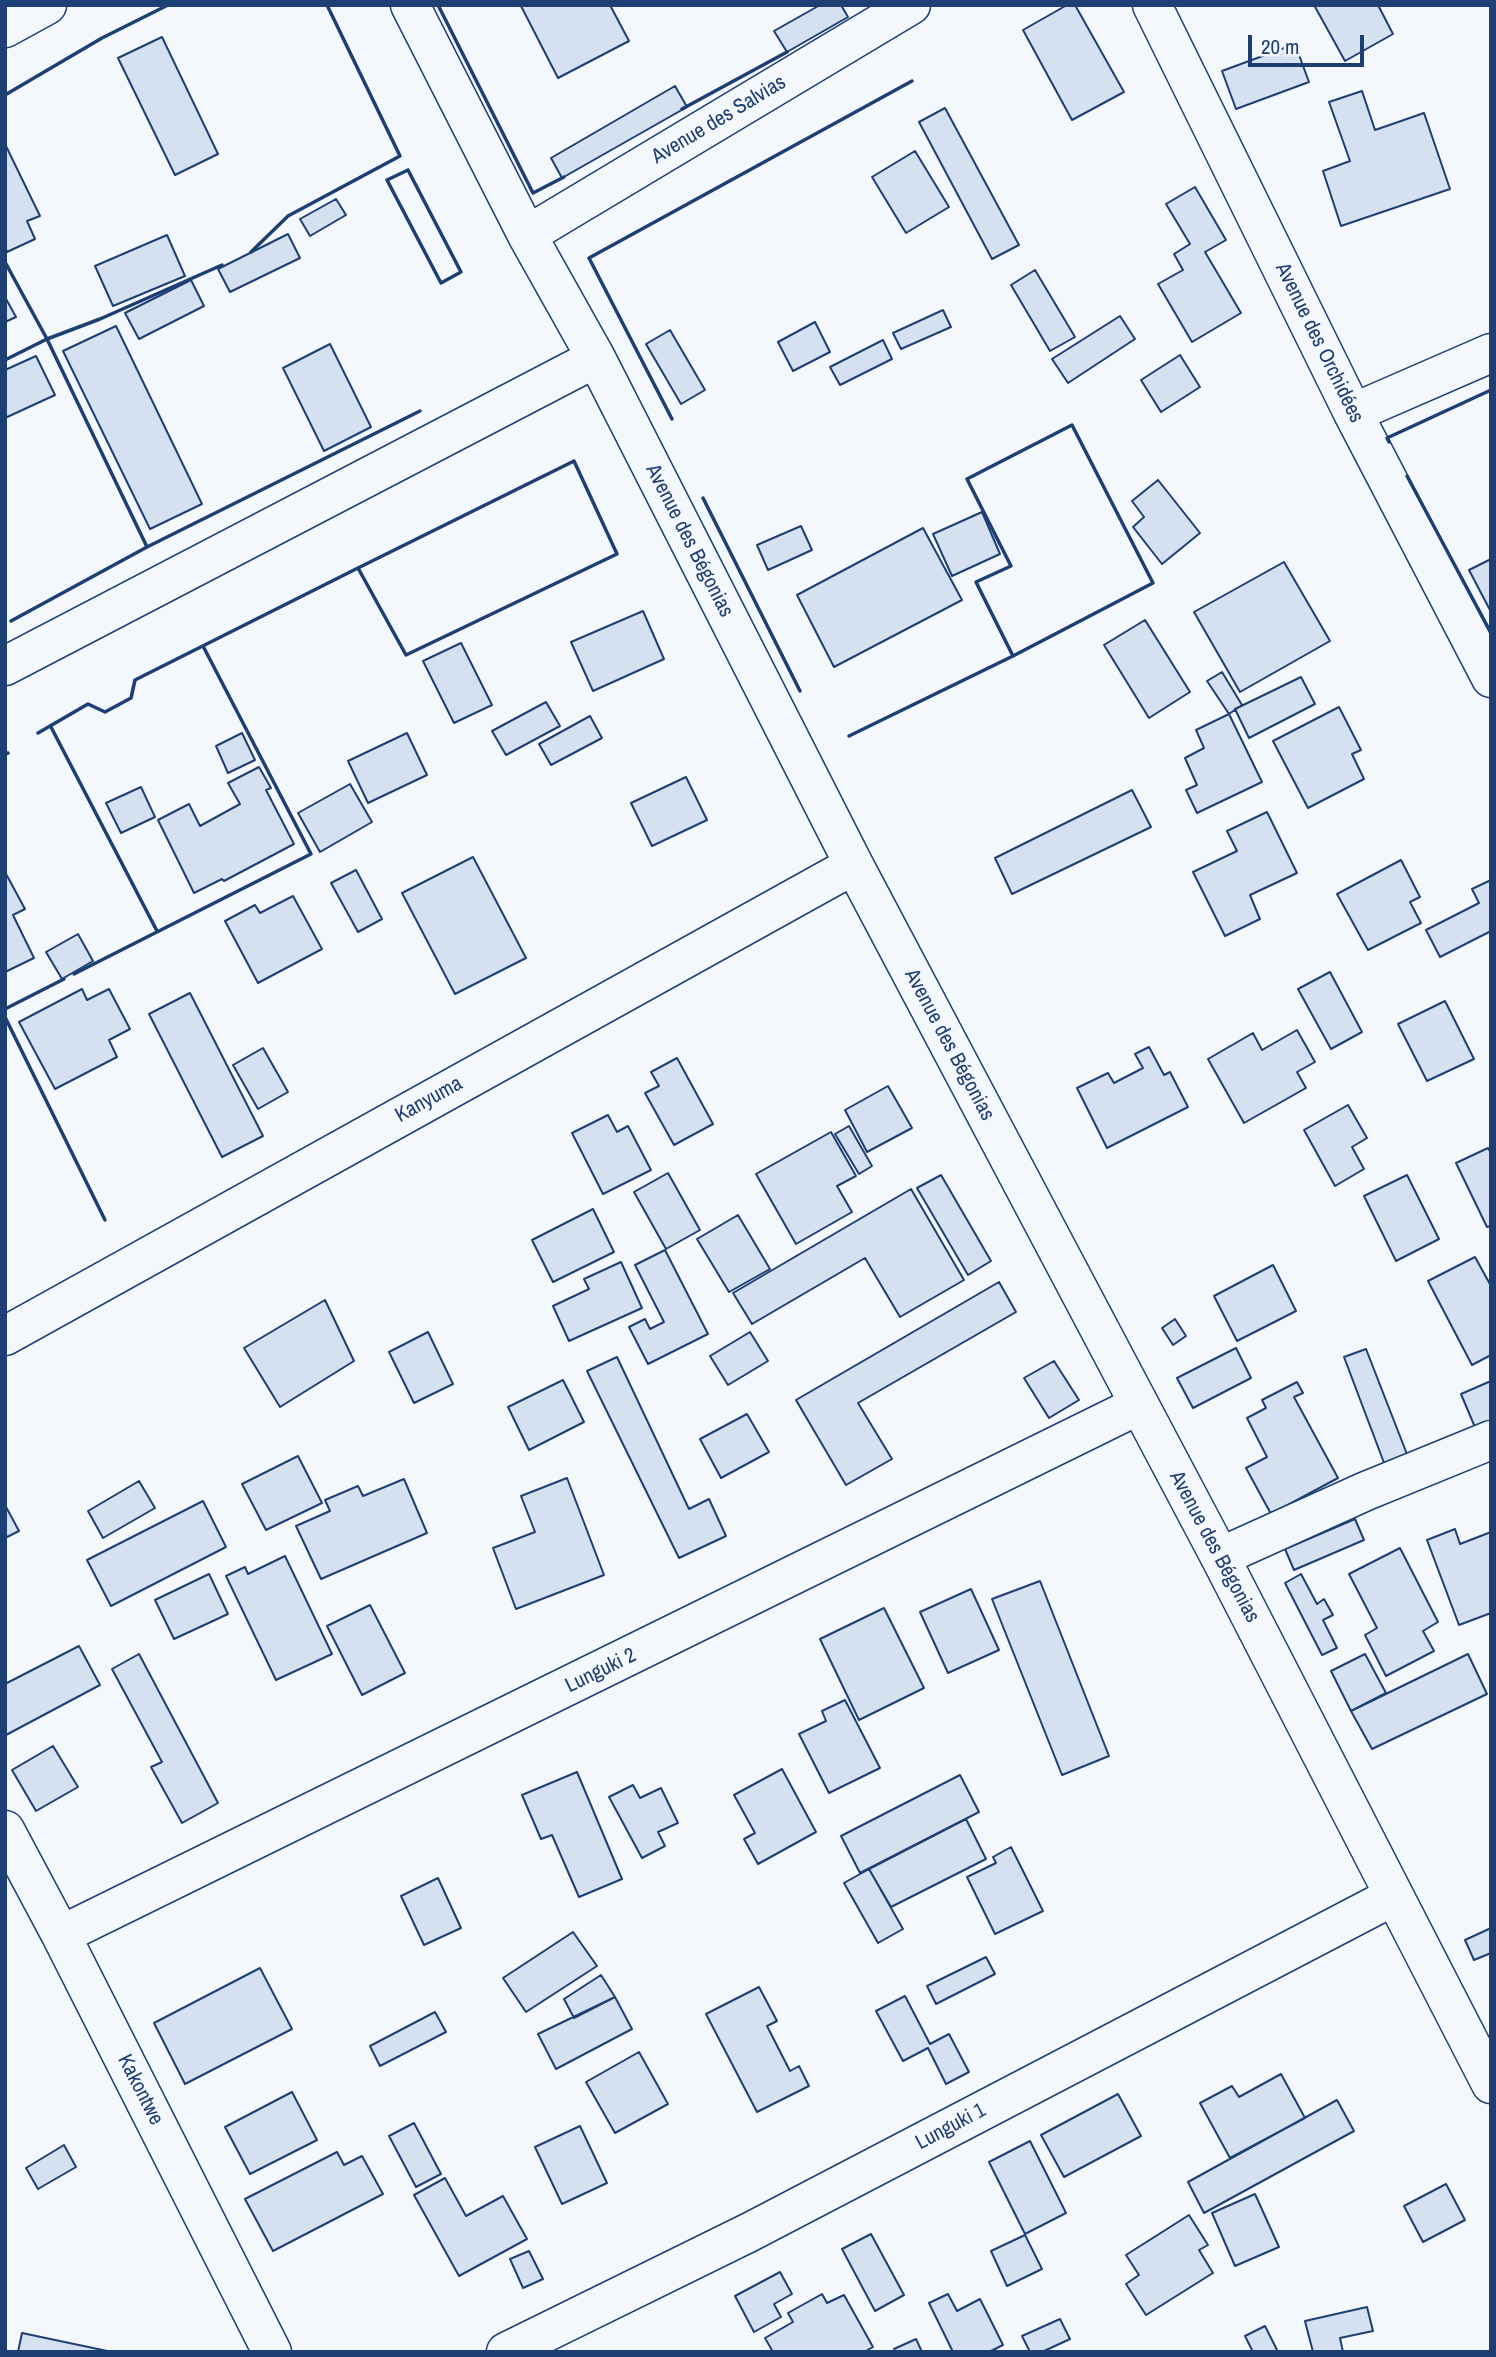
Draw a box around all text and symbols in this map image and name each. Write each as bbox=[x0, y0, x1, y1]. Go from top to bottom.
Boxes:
scale bar bbox=[1251, 21, 1366, 65]
text: 20 m bbox=[1261, 32, 1299, 61]
street label: Avenue des Salvias bbox=[647, 70, 791, 170]
street label: Avenue des Orchidées bbox=[1269, 259, 1369, 427]
street label: Avenue des Bégonias bbox=[640, 460, 738, 622]
street label: Avenue des Bégonias bbox=[898, 965, 1000, 1125]
street label: Kanyuma bbox=[391, 1071, 467, 1129]
street label: Avenue des Bégonias bbox=[1163, 1467, 1265, 1627]
street label: Lunguki 2 bbox=[561, 1643, 641, 1699]
street label: Kakontwe bbox=[112, 2051, 168, 2129]
street label: Lunguki 1 bbox=[912, 2098, 990, 2156]

